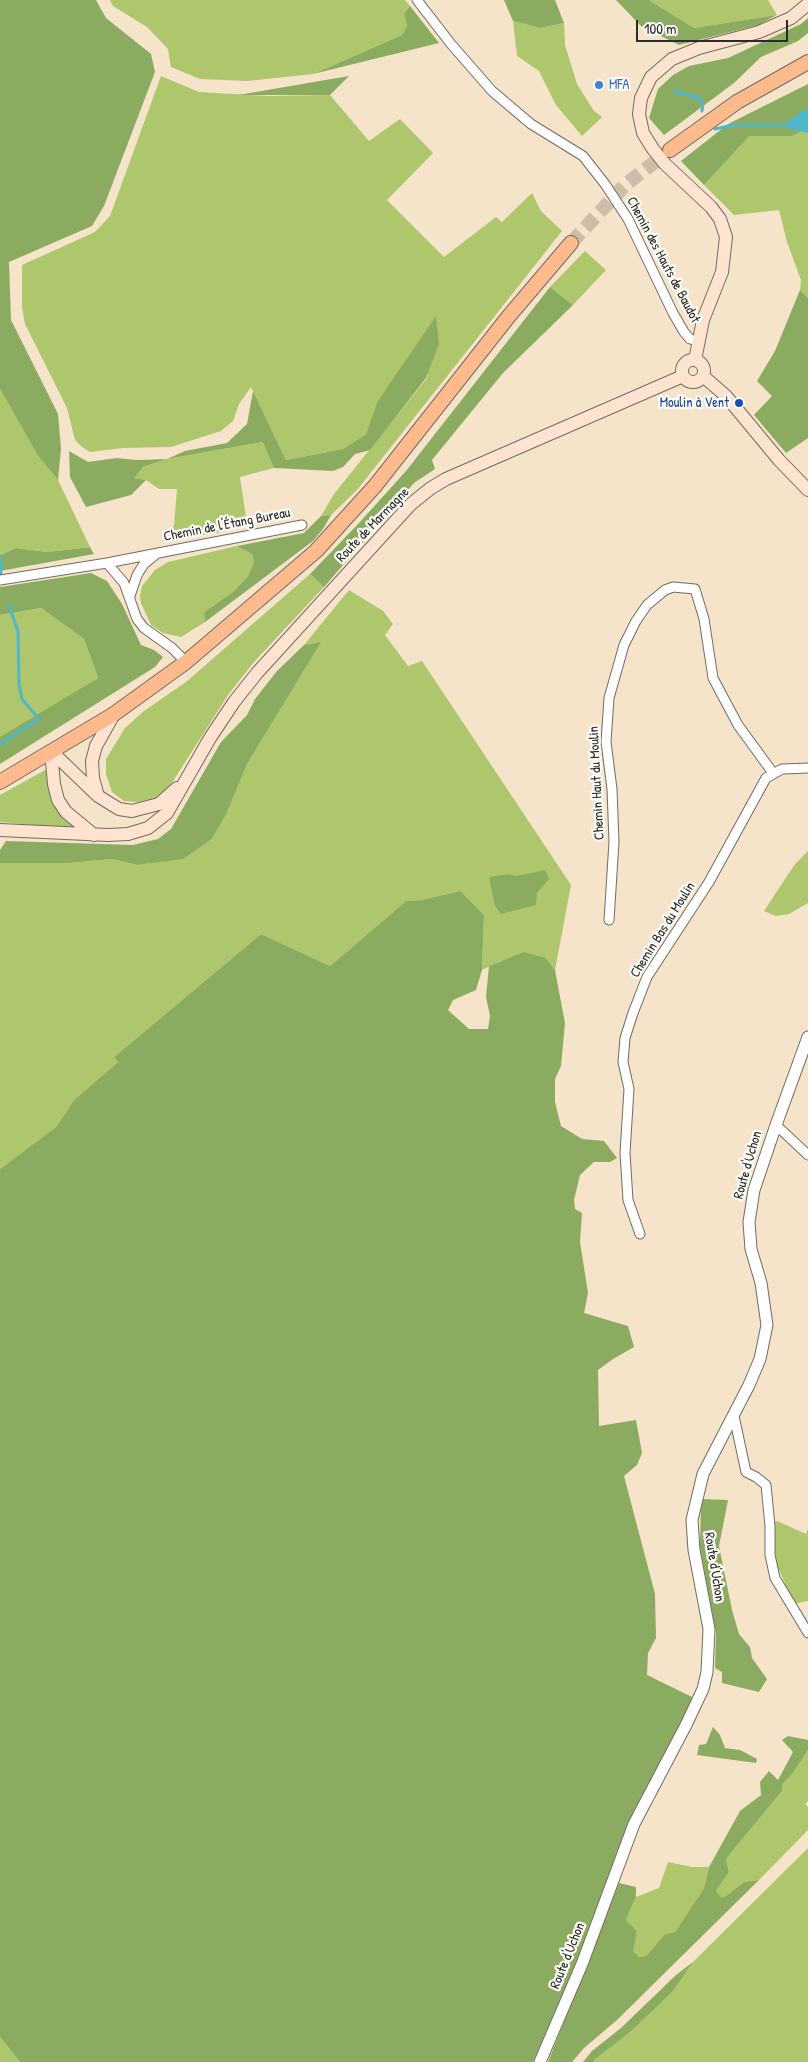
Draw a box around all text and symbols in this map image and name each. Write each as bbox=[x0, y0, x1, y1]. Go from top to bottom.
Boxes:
scale bar bbox=[638, 10, 790, 42]
text: 100 m bbox=[644, 18, 677, 39]
place label: MFA bbox=[609, 77, 629, 93]
marker: MFA bbox=[593, 79, 605, 91]
street label: Chemin des Hauts de Baudot bbox=[623, 194, 703, 326]
place label: Moulin à Vent bbox=[660, 395, 729, 411]
marker: Moulin à Vent bbox=[733, 397, 745, 409]
street label: Route de Marmagne bbox=[333, 484, 413, 566]
street label: Chemin de l'Étang Bureau bbox=[162, 504, 292, 546]
street label: Chemin Haut du Moulin bbox=[586, 726, 608, 840]
street label: Chemin Bas du Moulin bbox=[627, 879, 699, 981]
street label: Route d'Uchon bbox=[730, 1129, 766, 1201]
street label: Route d'Uchon bbox=[700, 1531, 728, 1603]
street label: Route d'Uchon bbox=[547, 1920, 589, 1992]

